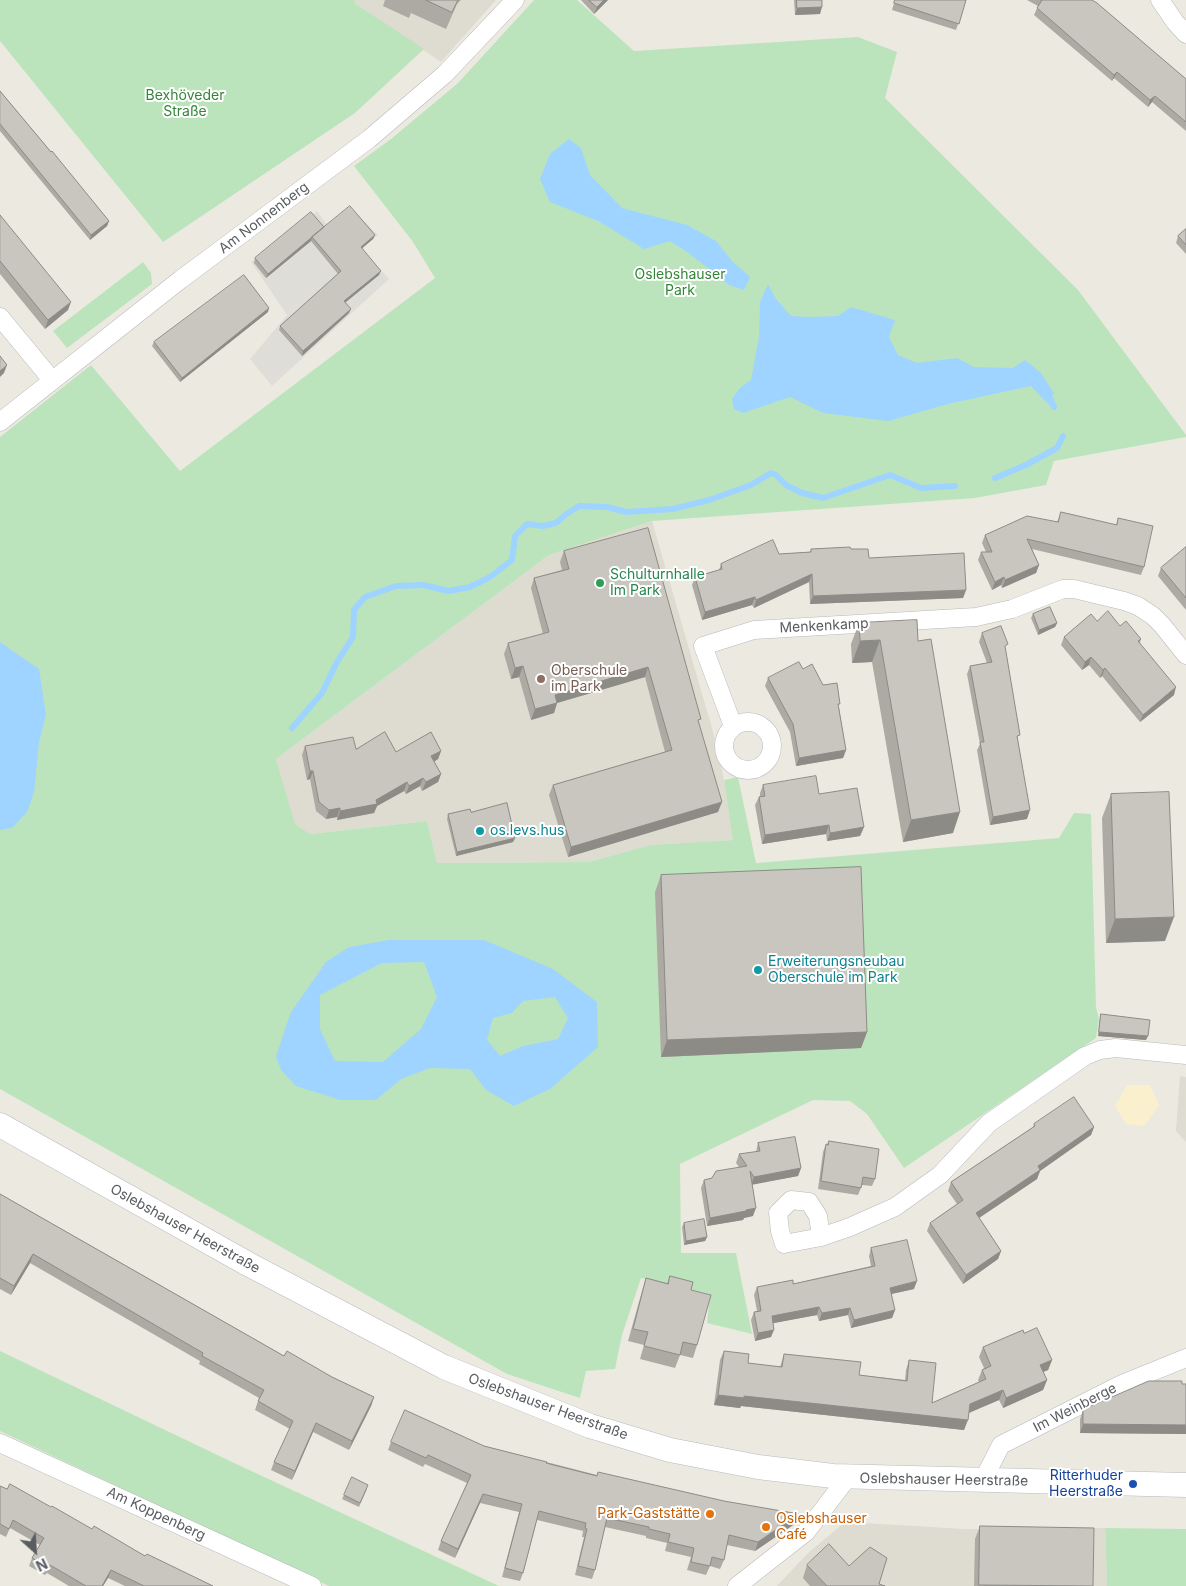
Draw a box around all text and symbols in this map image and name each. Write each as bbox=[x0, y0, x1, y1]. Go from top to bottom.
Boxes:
park label: Bexhöveder Straße bbox=[146, 88, 224, 120]
street label: Am Nonnenberg bbox=[216, 179, 312, 257]
park label: Oslebshauser Park bbox=[635, 267, 725, 300]
place label: Schulturnhalle Im Park bbox=[610, 567, 705, 600]
marker: Schulturnhalle Im Park bbox=[594, 577, 606, 589]
street label: Menkenkamp bbox=[779, 615, 869, 637]
place label: Oberschule im Park bbox=[551, 663, 627, 696]
marker: Oberschule im Park bbox=[535, 673, 547, 685]
place label: os.levs.hus bbox=[490, 823, 564, 839]
marker: os.levs.hus bbox=[474, 825, 486, 837]
place label: Erweiterungsneubau Oberschule im Park bbox=[768, 954, 905, 986]
marker: Erweiterungsneubau Oberschule im Park bbox=[752, 964, 764, 976]
street label: Oslebshauser Heerstraße bbox=[107, 1181, 263, 1277]
street label: Oslebshauser Heerstraße bbox=[466, 1370, 630, 1444]
street label: Im Weinberge bbox=[1030, 1380, 1120, 1436]
place label: Ritterhuder Heerstraße bbox=[1049, 1468, 1123, 1500]
street label: Oslebshauser Heerstraße bbox=[860, 1470, 1028, 1490]
marker: Ritterhuder Heerstraße bbox=[1127, 1478, 1139, 1490]
street label: Am Koppenberg bbox=[104, 1484, 208, 1544]
place label: Park-Gaststätte bbox=[597, 1506, 700, 1522]
marker: Park-Gaststätte bbox=[704, 1508, 716, 1520]
place label: Oslebshauser Café bbox=[776, 1511, 867, 1544]
marker: Oslebshauser Café bbox=[760, 1521, 772, 1533]
north arrow bbox=[10, 1526, 60, 1576]
text: N bbox=[33, 1555, 50, 1575]

